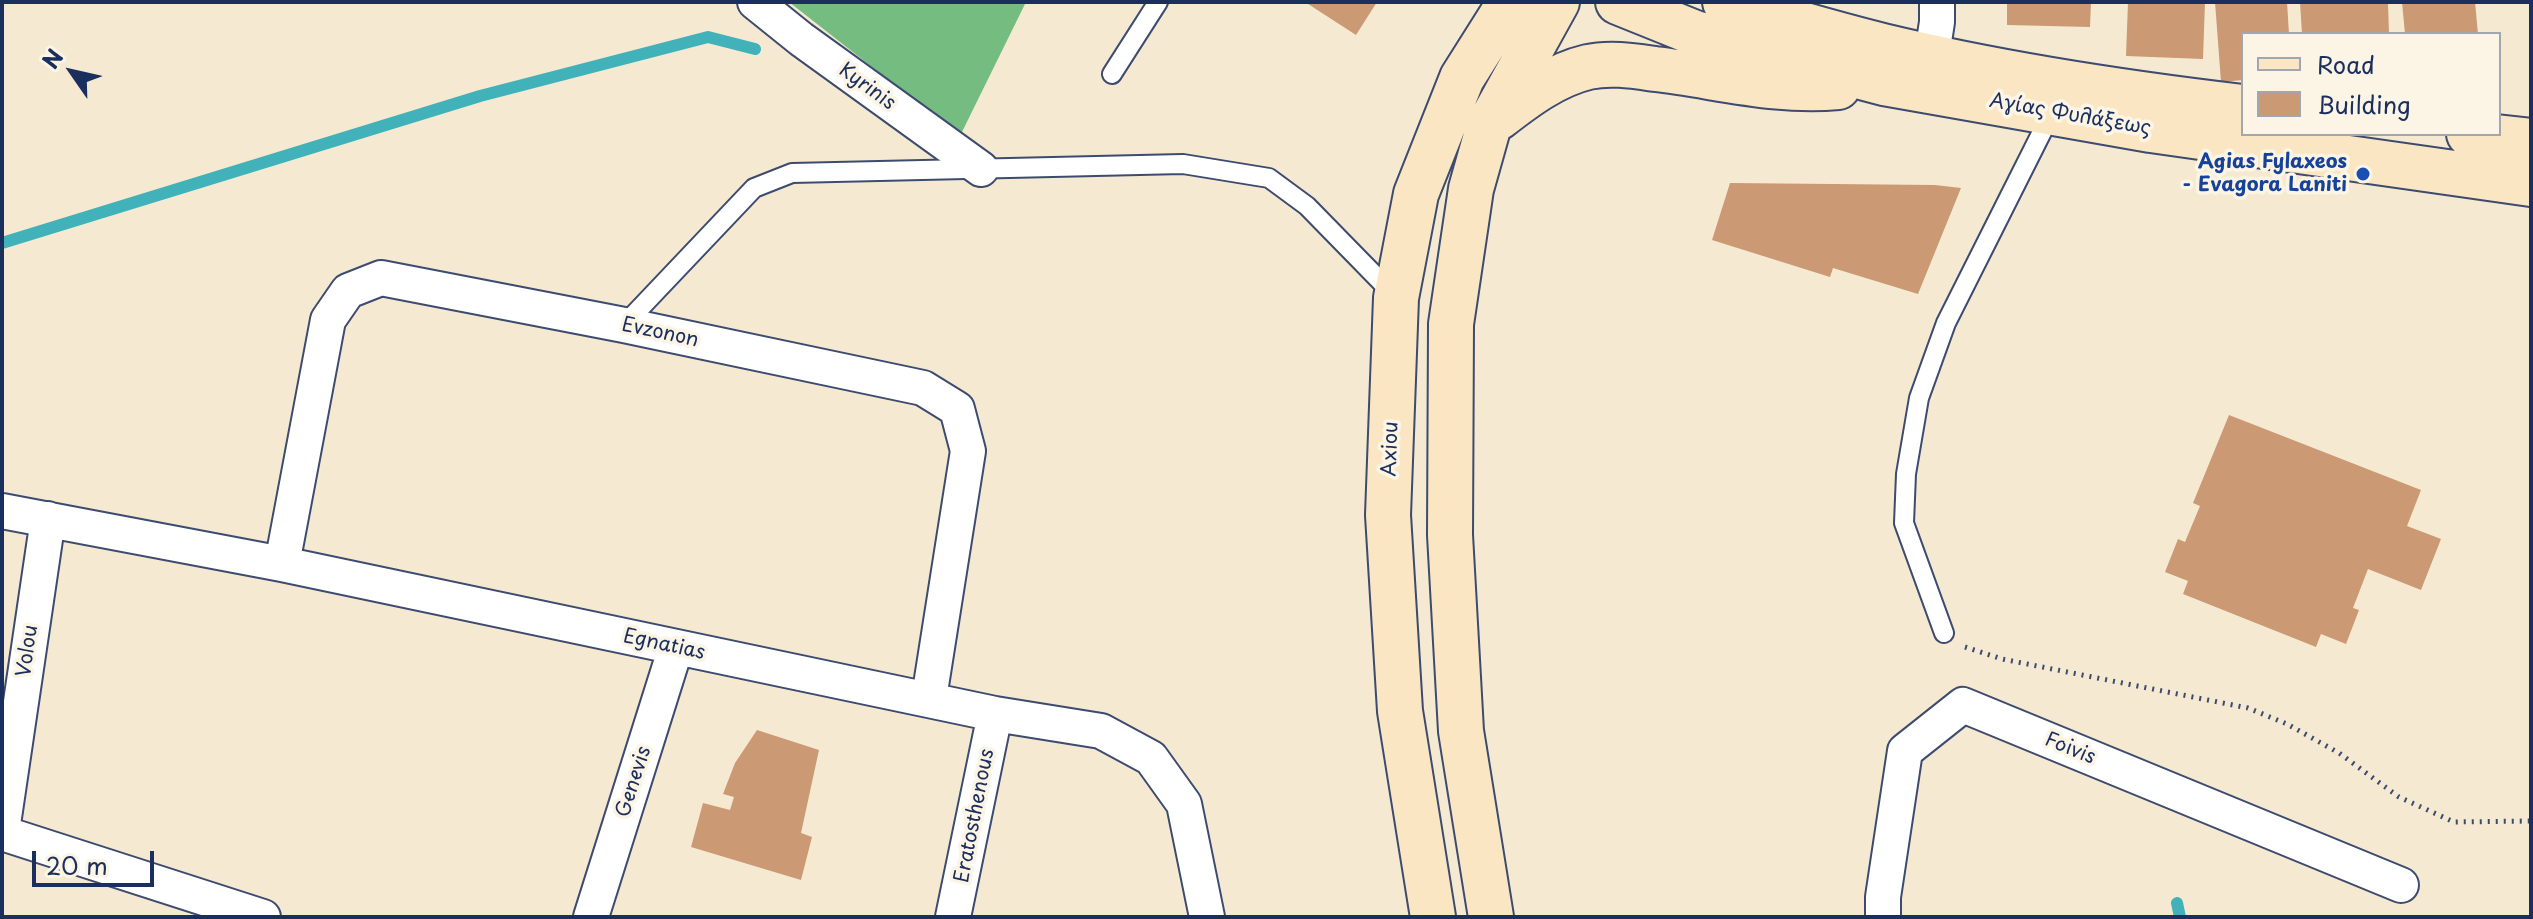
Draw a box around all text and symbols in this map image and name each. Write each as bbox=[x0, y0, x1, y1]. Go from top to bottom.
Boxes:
north arrow bbox=[32, 32, 112, 112]
legend bbox=[2241, 32, 2501, 136]
text: N bbox=[33, 42, 70, 75]
text: Road bbox=[2317, 46, 2375, 82]
street label: Kyrinis bbox=[834, 58, 900, 116]
text: Building bbox=[2317, 86, 2411, 122]
street label: Αγίας Φυλάξεως bbox=[1987, 89, 2153, 141]
place label: Agias Fylaxeos - Evagora Laniti bbox=[2182, 150, 2347, 197]
marker: Agias Fylaxeos - Evagora Laniti bbox=[2354, 165, 2372, 183]
street label: Evzonon bbox=[619, 313, 701, 353]
street label: Axiou bbox=[1378, 421, 1404, 477]
street label: Volou bbox=[12, 624, 44, 678]
street label: Egnatias bbox=[621, 625, 707, 665]
street label: Foivis bbox=[2041, 728, 2099, 770]
street label: Genevis bbox=[611, 743, 657, 821]
street label: Eratosthenous bbox=[950, 747, 1000, 885]
scale bar bbox=[36, 835, 158, 885]
text: 20 m bbox=[46, 847, 108, 883]

